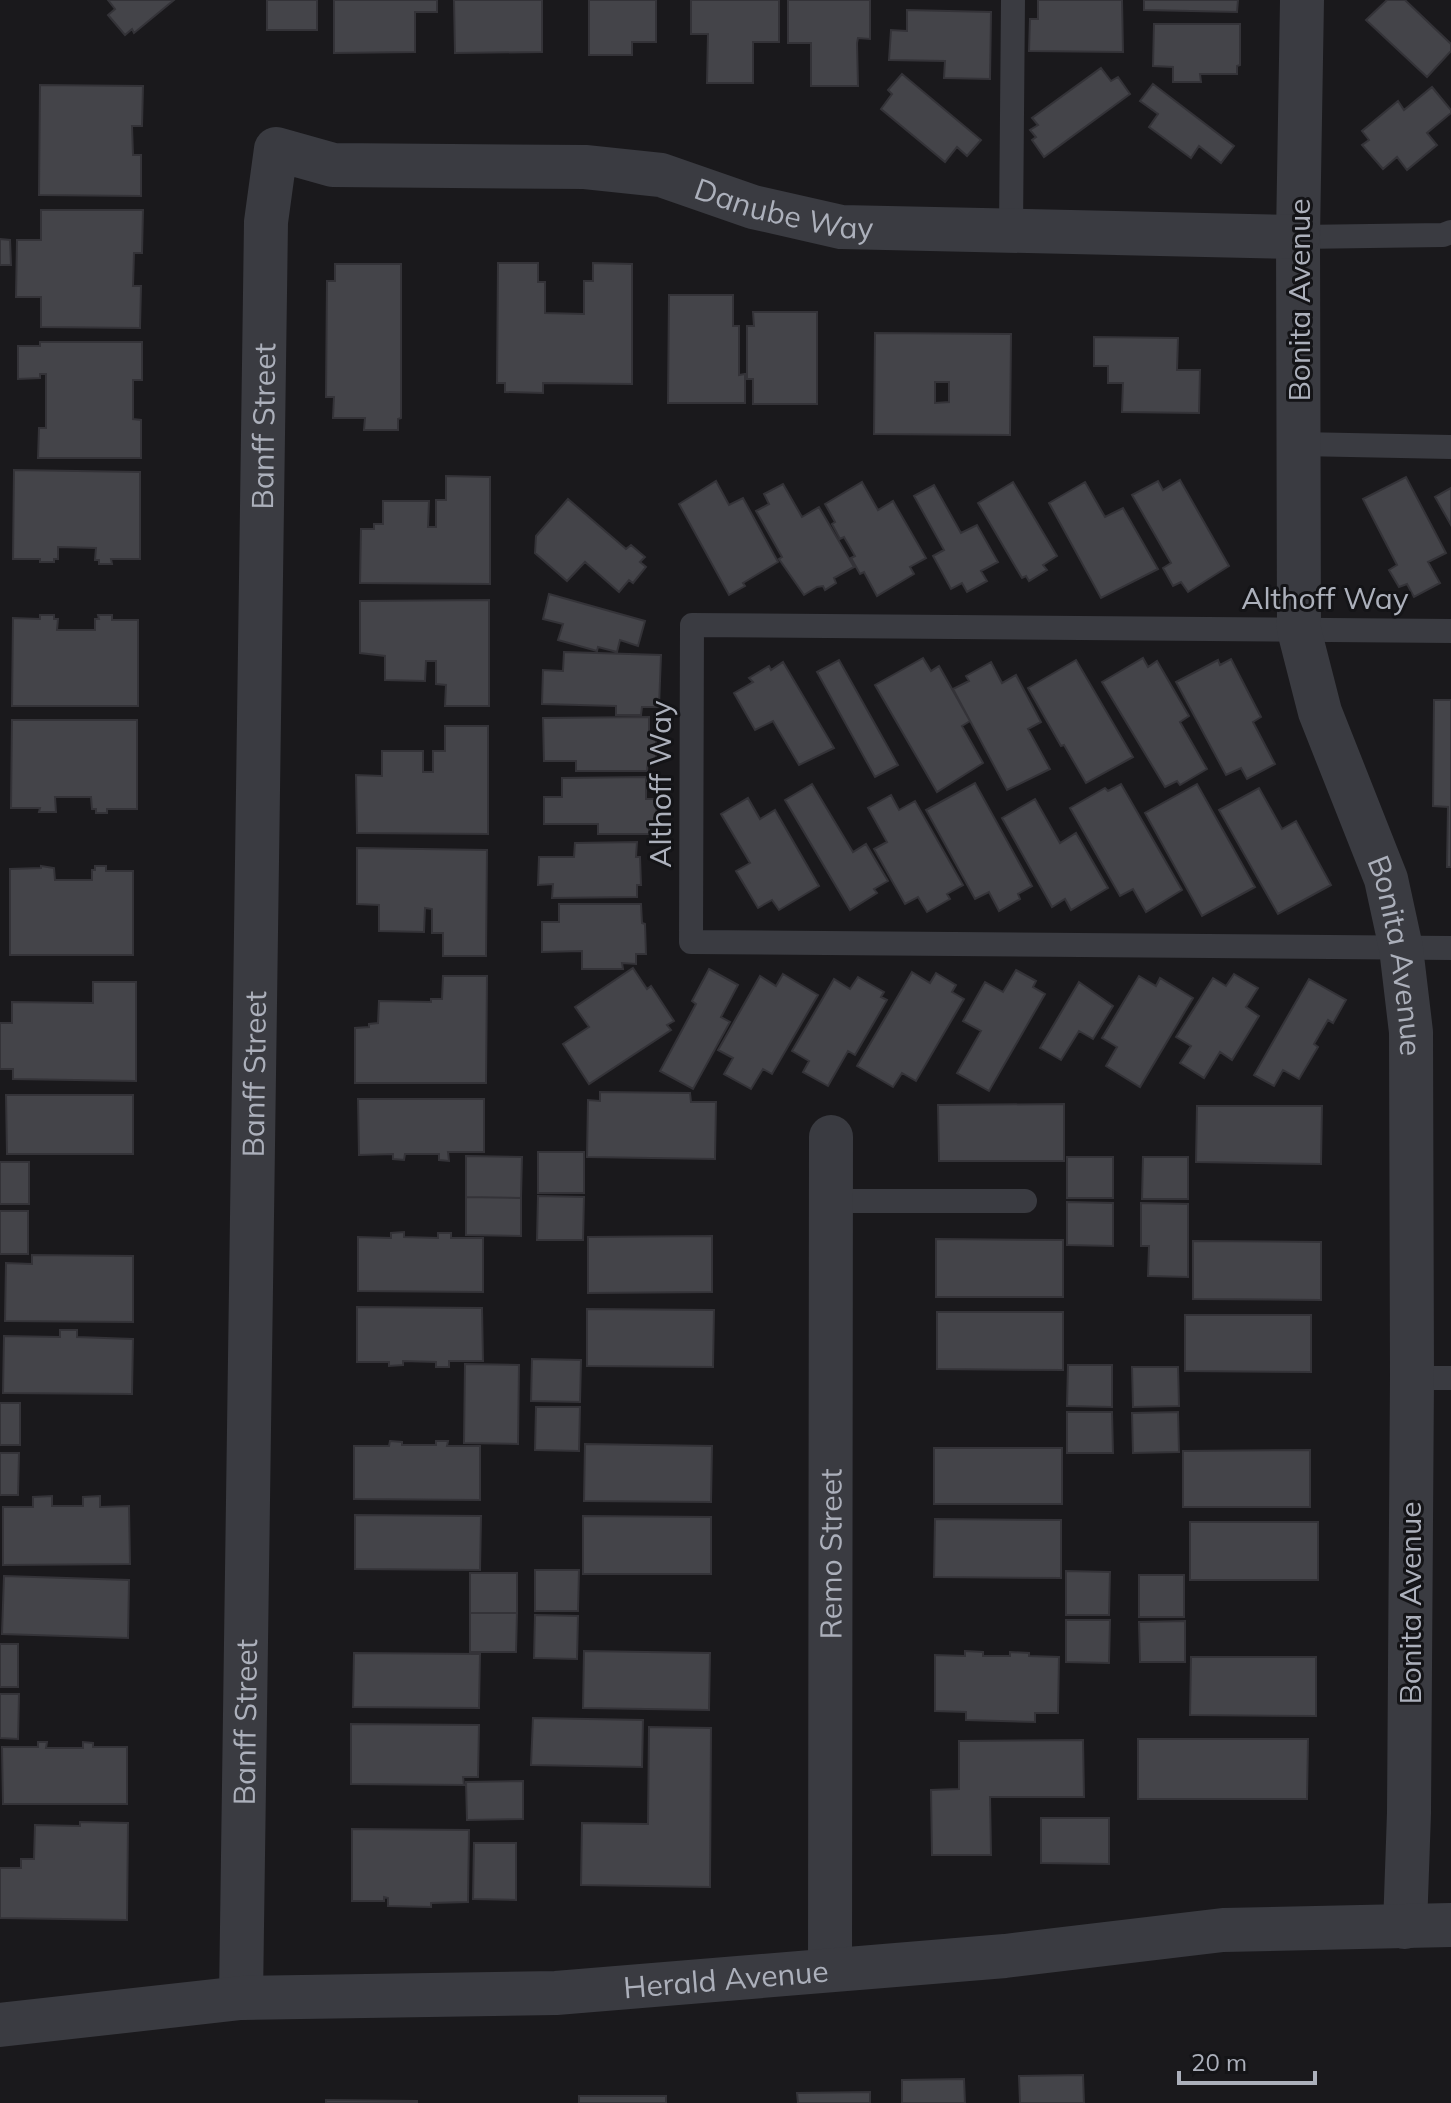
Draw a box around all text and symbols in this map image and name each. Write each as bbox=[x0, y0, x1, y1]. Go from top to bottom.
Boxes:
street label: Danube Way bbox=[690, 169, 874, 247]
street label: Bonita Avenue bbox=[1280, 198, 1318, 402]
street label: Banff Street bbox=[243, 343, 283, 510]
street label: Althoff Way bbox=[1241, 579, 1409, 617]
street label: Althoff Way bbox=[641, 700, 679, 868]
street label: Bonita Avenue bbox=[1360, 850, 1431, 1056]
street label: Banff Street bbox=[234, 991, 274, 1158]
street label: Remo Street bbox=[811, 1468, 850, 1640]
street label: Bonita Avenue bbox=[1391, 1501, 1429, 1705]
street label: Banff Street bbox=[225, 1638, 265, 1806]
street label: Herald Avenue bbox=[622, 1952, 830, 2006]
scale bar bbox=[1179, 2035, 1315, 2085]
text: 20 m bbox=[1191, 2047, 1247, 2077]

